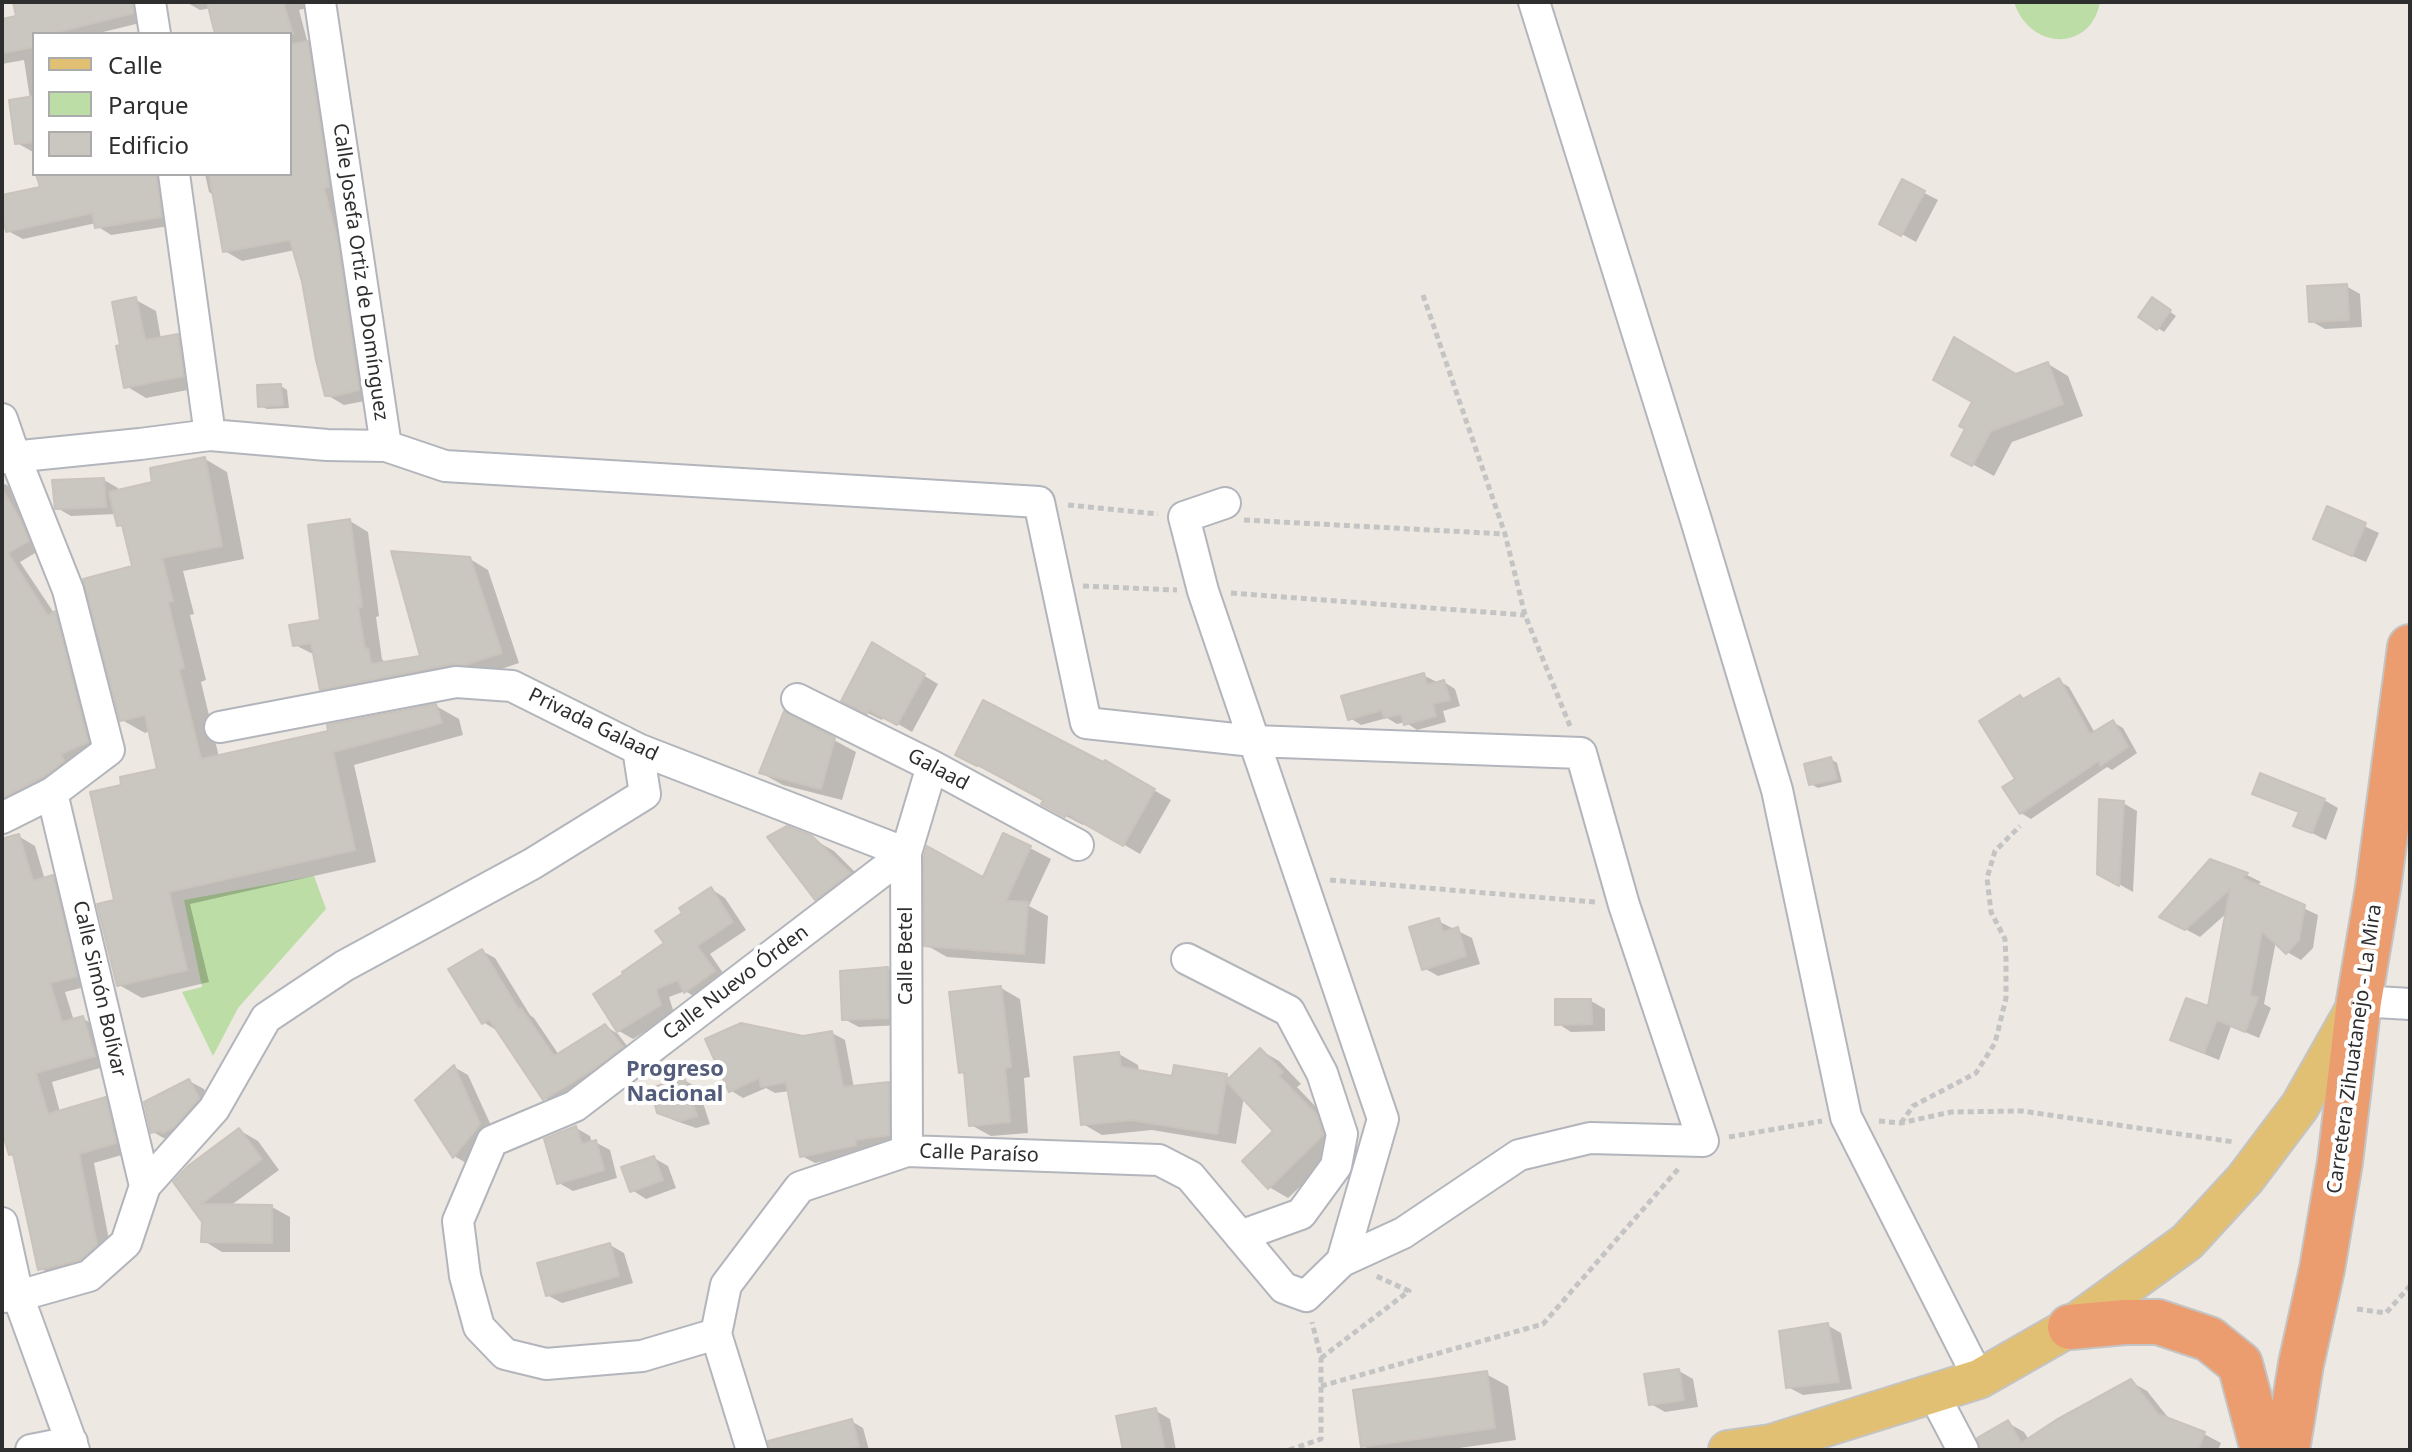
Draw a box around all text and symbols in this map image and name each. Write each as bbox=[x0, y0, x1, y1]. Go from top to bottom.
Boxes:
legend bbox=[32, 32, 292, 176]
text: Calle bbox=[108, 48, 163, 81]
text: Parque bbox=[108, 88, 189, 121]
street label: Calle Josefa Ortiz de Domínguez bbox=[327, 122, 393, 422]
text: Edificio bbox=[108, 128, 189, 161]
street label: Privada Galaad bbox=[524, 683, 662, 767]
street label: Galaad bbox=[903, 744, 973, 796]
street label: Calle Simón Bolívar bbox=[67, 899, 131, 1079]
street label: Carretera Zihuatanejo - La Mira bbox=[2323, 903, 2387, 1195]
street label: Calle Betel bbox=[894, 907, 918, 1005]
street label: Calle Nuevo Órden bbox=[659, 920, 813, 1046]
district label: Progreso Nacional bbox=[626, 1057, 724, 1108]
street label: Calle Paraíso bbox=[919, 1140, 1039, 1168]

